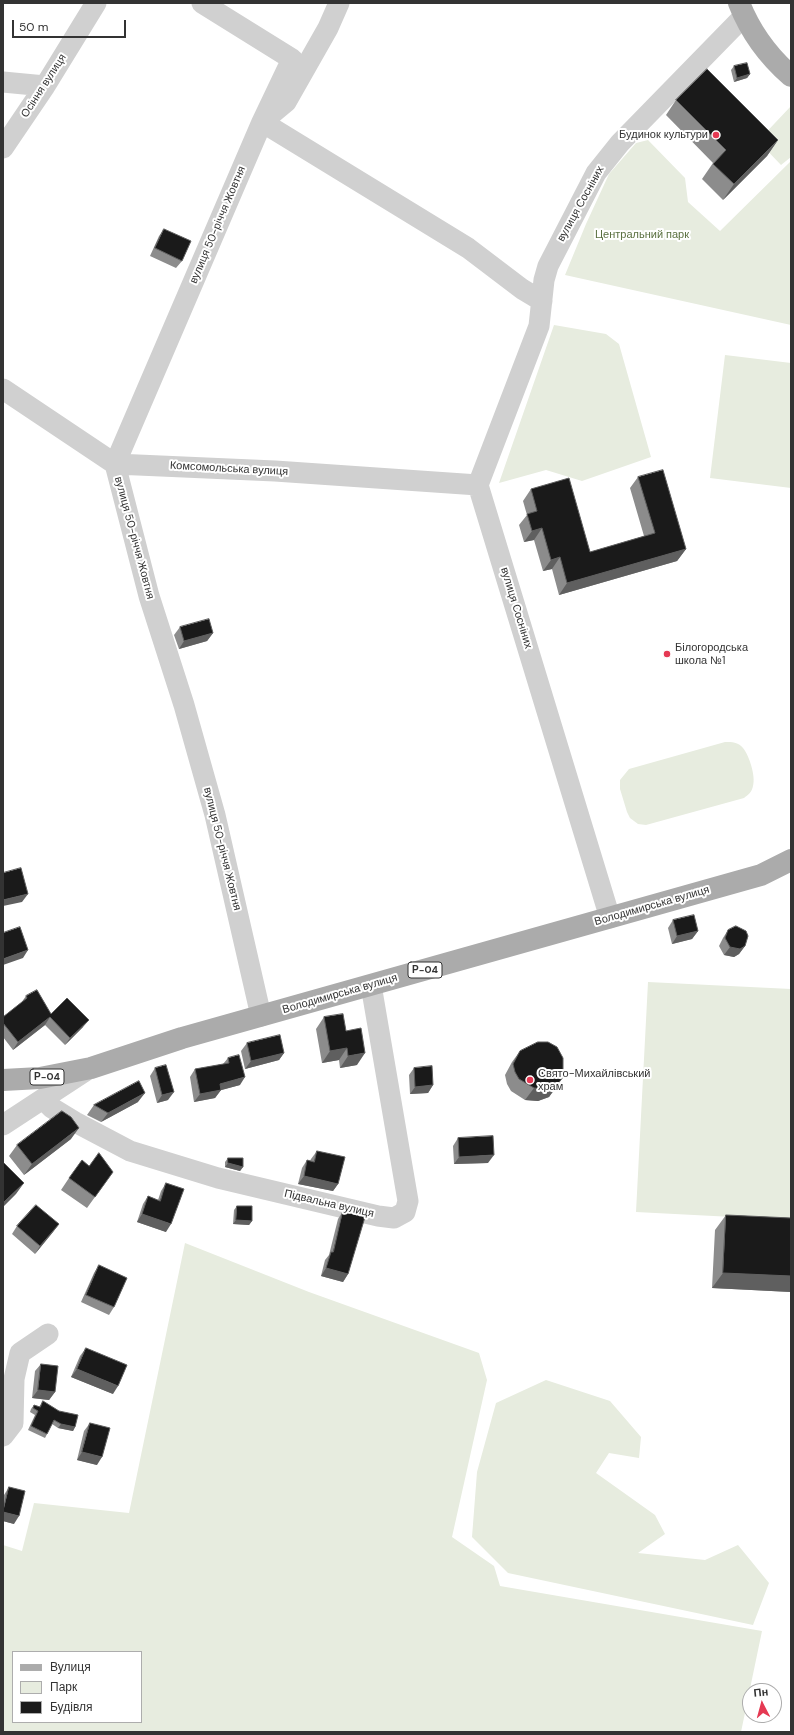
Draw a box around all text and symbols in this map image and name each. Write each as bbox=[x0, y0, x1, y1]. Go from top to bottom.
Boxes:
scale bar bbox=[14, 12, 128, 38]
text: 50 m bbox=[19, 19, 48, 35]
street label: Осіння вулиця bbox=[19, 52, 69, 120]
place label: Будинок культури bbox=[619, 128, 708, 142]
marker: Будинок культури bbox=[711, 130, 721, 140]
street label: вулиця 50-річчя Жовтня bbox=[187, 164, 249, 286]
street label: вулиця Сосніних bbox=[555, 164, 607, 244]
park label: Центральний парк bbox=[595, 228, 689, 242]
street label: Комсомольська вулиця bbox=[170, 459, 288, 479]
street label: вулиця 50-річчя Жовтня bbox=[111, 475, 157, 601]
street label: вулиця Сосніних bbox=[497, 566, 535, 650]
place label: Білогородська школа №1 bbox=[675, 641, 748, 667]
marker: Білогородська школа №1 bbox=[662, 649, 672, 659]
street label: вулиця 50-річчя Жовтня bbox=[200, 786, 244, 912]
street label: Володимирська вулиця bbox=[593, 883, 711, 929]
road number: Р-04 bbox=[408, 962, 442, 978]
street label: Володимирська вулиця bbox=[281, 971, 399, 1017]
place label: Свято-Михайлівський храм bbox=[538, 1067, 650, 1093]
road number: Р-04 bbox=[30, 1069, 64, 1085]
marker: Свято-Михайлівський храм bbox=[525, 1075, 535, 1085]
street label: Підвальна вулиця bbox=[283, 1187, 375, 1221]
legend bbox=[12, 1651, 142, 1723]
text: Вулиця bbox=[50, 1659, 91, 1675]
text: Парк bbox=[50, 1679, 77, 1695]
north arrow bbox=[742, 1683, 782, 1723]
text: Пн bbox=[753, 1684, 769, 1700]
text: Будівля bbox=[50, 1699, 92, 1715]

